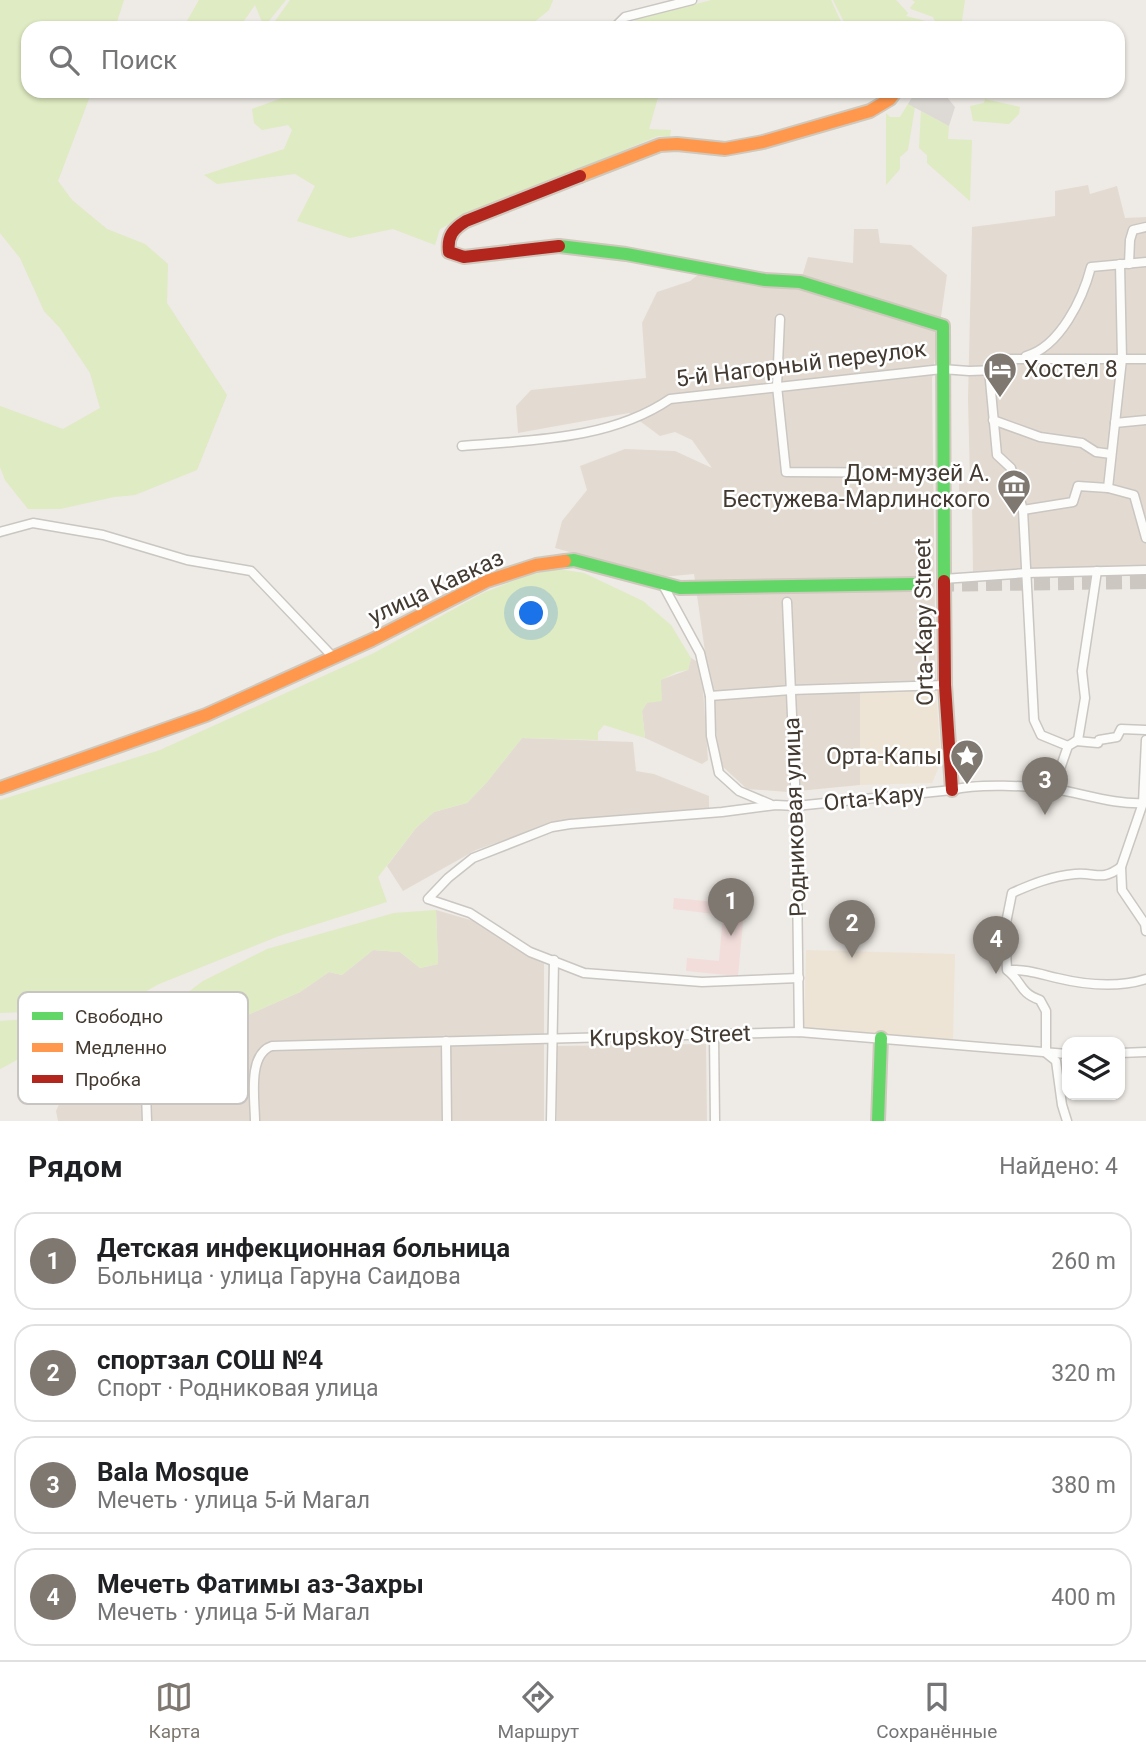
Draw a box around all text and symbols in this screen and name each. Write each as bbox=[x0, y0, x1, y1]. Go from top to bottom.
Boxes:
search box bbox=[21, 21, 1125, 98]
icon: search bbox=[45, 41, 83, 79]
text: Поиск bbox=[101, 45, 177, 75]
street label: 5-й Нагорный переулок bbox=[674, 335, 928, 393]
hotel icon: Хостел 8 bbox=[981, 350, 1019, 399]
place label: Хостел 8 bbox=[1024, 356, 1118, 383]
place label: Дом-музей А. Бестужева-Марлинского bbox=[723, 460, 990, 513]
museum icon: Дом-музей А. Бестужева-Марлинского bbox=[995, 467, 1033, 516]
street label: Orta-Kapy Street bbox=[909, 538, 939, 706]
street label: улица Кавказ bbox=[364, 544, 508, 630]
your location bbox=[514, 596, 548, 630]
street label: Родниковая улица bbox=[778, 717, 812, 917]
place icon: Орта-Капы bbox=[948, 737, 986, 786]
place label: Орта-Капы bbox=[826, 743, 942, 770]
pin: 3 bbox=[1022, 757, 1068, 815]
street label: Orta-Kapy bbox=[822, 779, 926, 817]
pin: 1 bbox=[708, 878, 754, 936]
pin: 2 bbox=[829, 900, 875, 958]
pin: 4 bbox=[973, 916, 1019, 974]
legend bbox=[18, 992, 248, 1104]
text: Свободно bbox=[75, 1005, 163, 1028]
street label: Krupskoy Street bbox=[589, 1020, 751, 1052]
text: Медленно bbox=[75, 1036, 167, 1059]
map controls bbox=[1062, 1037, 1125, 1100]
button: layers bbox=[1062, 1037, 1125, 1100]
text: Пробка bbox=[75, 1068, 141, 1091]
text: Рядом bbox=[28, 1149, 123, 1184]
text: Найдено: 4 bbox=[999, 1153, 1118, 1180]
text: Детская инфекционная больница bbox=[97, 1233, 510, 1263]
text: 1 bbox=[46, 1248, 60, 1275]
text: 260 m bbox=[1051, 1248, 1116, 1275]
text: Больница · улица Гаруна Саидова bbox=[97, 1263, 461, 1290]
text: спортзал СОШ №4 bbox=[97, 1345, 323, 1375]
text: 2 bbox=[46, 1360, 60, 1387]
text: 320 m bbox=[1051, 1360, 1116, 1387]
text: Спорт · Родниковая улица bbox=[97, 1375, 378, 1402]
text: Bala Mosque bbox=[97, 1457, 249, 1487]
text: 3 bbox=[46, 1472, 60, 1499]
text: 380 m bbox=[1051, 1472, 1116, 1499]
text: Мечеть · улица 5-й Магал bbox=[97, 1487, 370, 1514]
text: Мечеть Фатимы аз-Захры bbox=[97, 1569, 424, 1599]
text: 4 bbox=[46, 1584, 60, 1611]
text: 400 m bbox=[1051, 1584, 1116, 1611]
text: Мечеть · улица 5-й Магал bbox=[97, 1599, 370, 1626]
tab: Карта bbox=[149, 1678, 200, 1743]
tab: Маршрут bbox=[497, 1678, 579, 1743]
tab: Сохранённые bbox=[876, 1678, 997, 1743]

